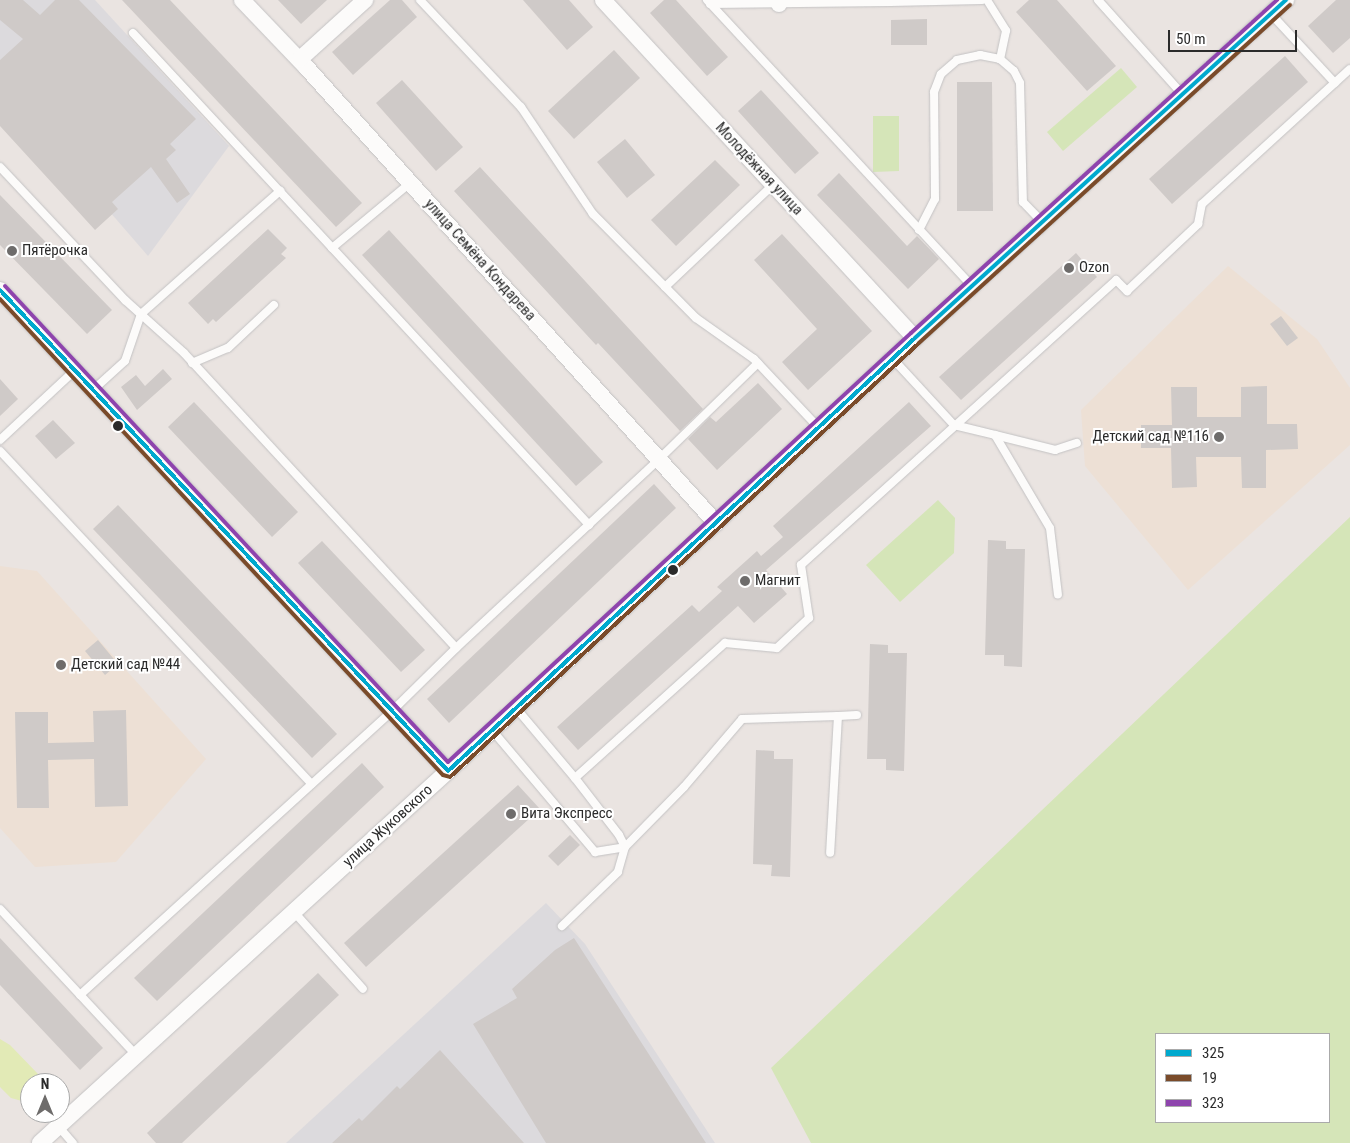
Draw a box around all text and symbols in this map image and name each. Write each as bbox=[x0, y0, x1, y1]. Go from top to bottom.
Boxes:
scale bar bbox=[1170, 20, 1299, 52]
text: 50 m bbox=[1176, 30, 1206, 48]
street label: Молодёжная улица bbox=[711, 119, 807, 219]
street label: улица Семёна Кондарева bbox=[420, 195, 540, 325]
place label: Пятёрочка bbox=[22, 242, 88, 260]
marker: Пятёрочка bbox=[6, 245, 18, 257]
place label: Ozon bbox=[1079, 259, 1109, 277]
marker: Ozon bbox=[1063, 262, 1075, 274]
unlabelled marker bbox=[113, 421, 123, 431]
place label: Детский сад №116 bbox=[1092, 428, 1209, 446]
marker: Детский сад №116 bbox=[1213, 431, 1225, 443]
unlabelled marker bbox=[668, 565, 678, 575]
place label: Магнит bbox=[755, 572, 801, 590]
marker: Магнит bbox=[739, 575, 751, 587]
place label: Детский сад №44 bbox=[71, 656, 180, 674]
marker: Детский сад №44 bbox=[55, 659, 67, 671]
street label: улица Жуковского bbox=[340, 781, 436, 871]
place label: Вита Экспресс bbox=[521, 805, 613, 823]
marker: Вита Экспресс bbox=[505, 808, 517, 820]
legend bbox=[1155, 1033, 1330, 1123]
text: 325 bbox=[1202, 1044, 1224, 1062]
text: 19 bbox=[1202, 1069, 1217, 1087]
north arrow bbox=[20, 1073, 70, 1123]
text: N bbox=[41, 1076, 49, 1092]
text: 323 bbox=[1202, 1094, 1224, 1112]

